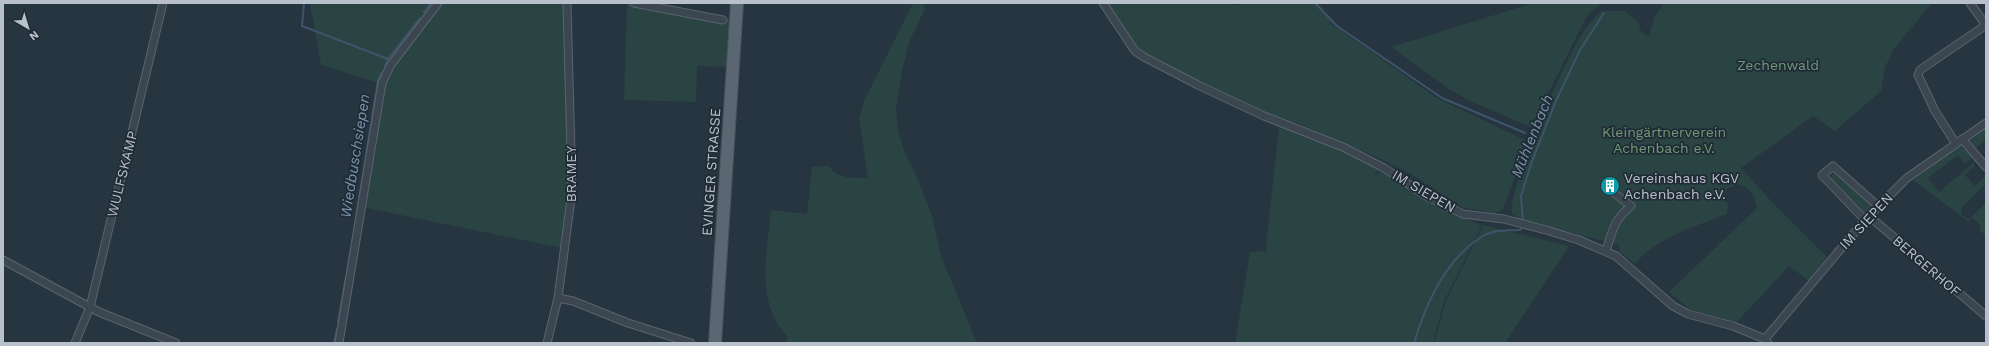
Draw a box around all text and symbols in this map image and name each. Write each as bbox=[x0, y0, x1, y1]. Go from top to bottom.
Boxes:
north arrow bbox=[8, 8, 48, 48]
text: N bbox=[27, 28, 41, 43]
park label: Zechenwald bbox=[1737, 57, 1819, 73]
water label: Mühlenbach bbox=[1507, 92, 1557, 180]
water label: Wiedbuschsiepen bbox=[336, 93, 374, 219]
street label: EVINGER STRASSE bbox=[699, 108, 723, 236]
park label: Kleingärtnerverein Achenbach e.V. bbox=[1602, 124, 1726, 156]
street label: WULFSKAMP bbox=[104, 129, 140, 219]
street label: BRAMEY bbox=[563, 146, 579, 202]
street label: IM SIEPEN bbox=[1389, 166, 1459, 216]
place label: Vereinshaus KGV Achenbach e.V. bbox=[1624, 170, 1739, 202]
building icon: Vereinshaus KGV Achenbach e.V. bbox=[1599, 175, 1621, 197]
street label: IM SIEPEN bbox=[1836, 190, 1896, 252]
street label: BERGERHOF bbox=[1890, 232, 1964, 300]

